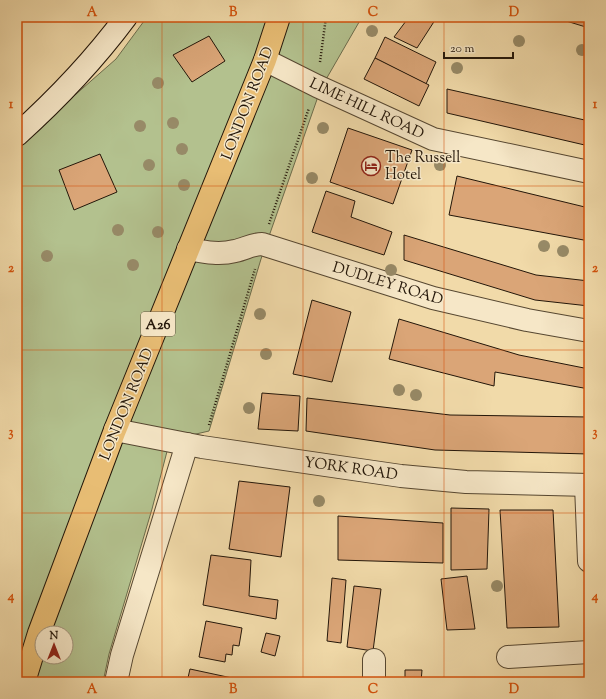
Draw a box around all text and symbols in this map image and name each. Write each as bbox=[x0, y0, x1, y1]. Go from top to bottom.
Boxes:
text: A bbox=[87, 4, 98, 22]
text: B bbox=[229, 4, 238, 22]
text: C bbox=[368, 4, 378, 22]
text: D bbox=[509, 4, 519, 22]
scale bar bbox=[444, 34, 513, 60]
text: 20 m bbox=[450, 40, 475, 58]
street label: LONDON ROAD bbox=[217, 44, 280, 163]
street label: LIME HILL ROAD bbox=[305, 74, 427, 145]
text: 1 bbox=[9, 96, 14, 114]
text: 1 bbox=[593, 96, 598, 114]
place label: The Russell Hotel bbox=[385, 148, 460, 186]
hotel icon: The Russell Hotel bbox=[360, 155, 382, 177]
street label: DUDLEY ROAD bbox=[330, 258, 445, 311]
text: 2 bbox=[8, 260, 15, 278]
text: 2 bbox=[592, 260, 599, 278]
road number: A26 bbox=[141, 312, 175, 336]
street label: LONDON ROAD bbox=[95, 345, 160, 464]
text: 3 bbox=[8, 424, 14, 442]
text: 3 bbox=[592, 424, 598, 442]
street label: YORK ROAD bbox=[303, 453, 399, 486]
text: 4 bbox=[7, 588, 15, 606]
text: 4 bbox=[591, 588, 599, 606]
north arrow bbox=[34, 625, 74, 665]
text: N bbox=[49, 628, 59, 644]
text: A bbox=[87, 681, 98, 699]
text: B bbox=[229, 681, 238, 699]
text: C bbox=[368, 681, 378, 699]
text: D bbox=[509, 681, 519, 699]

